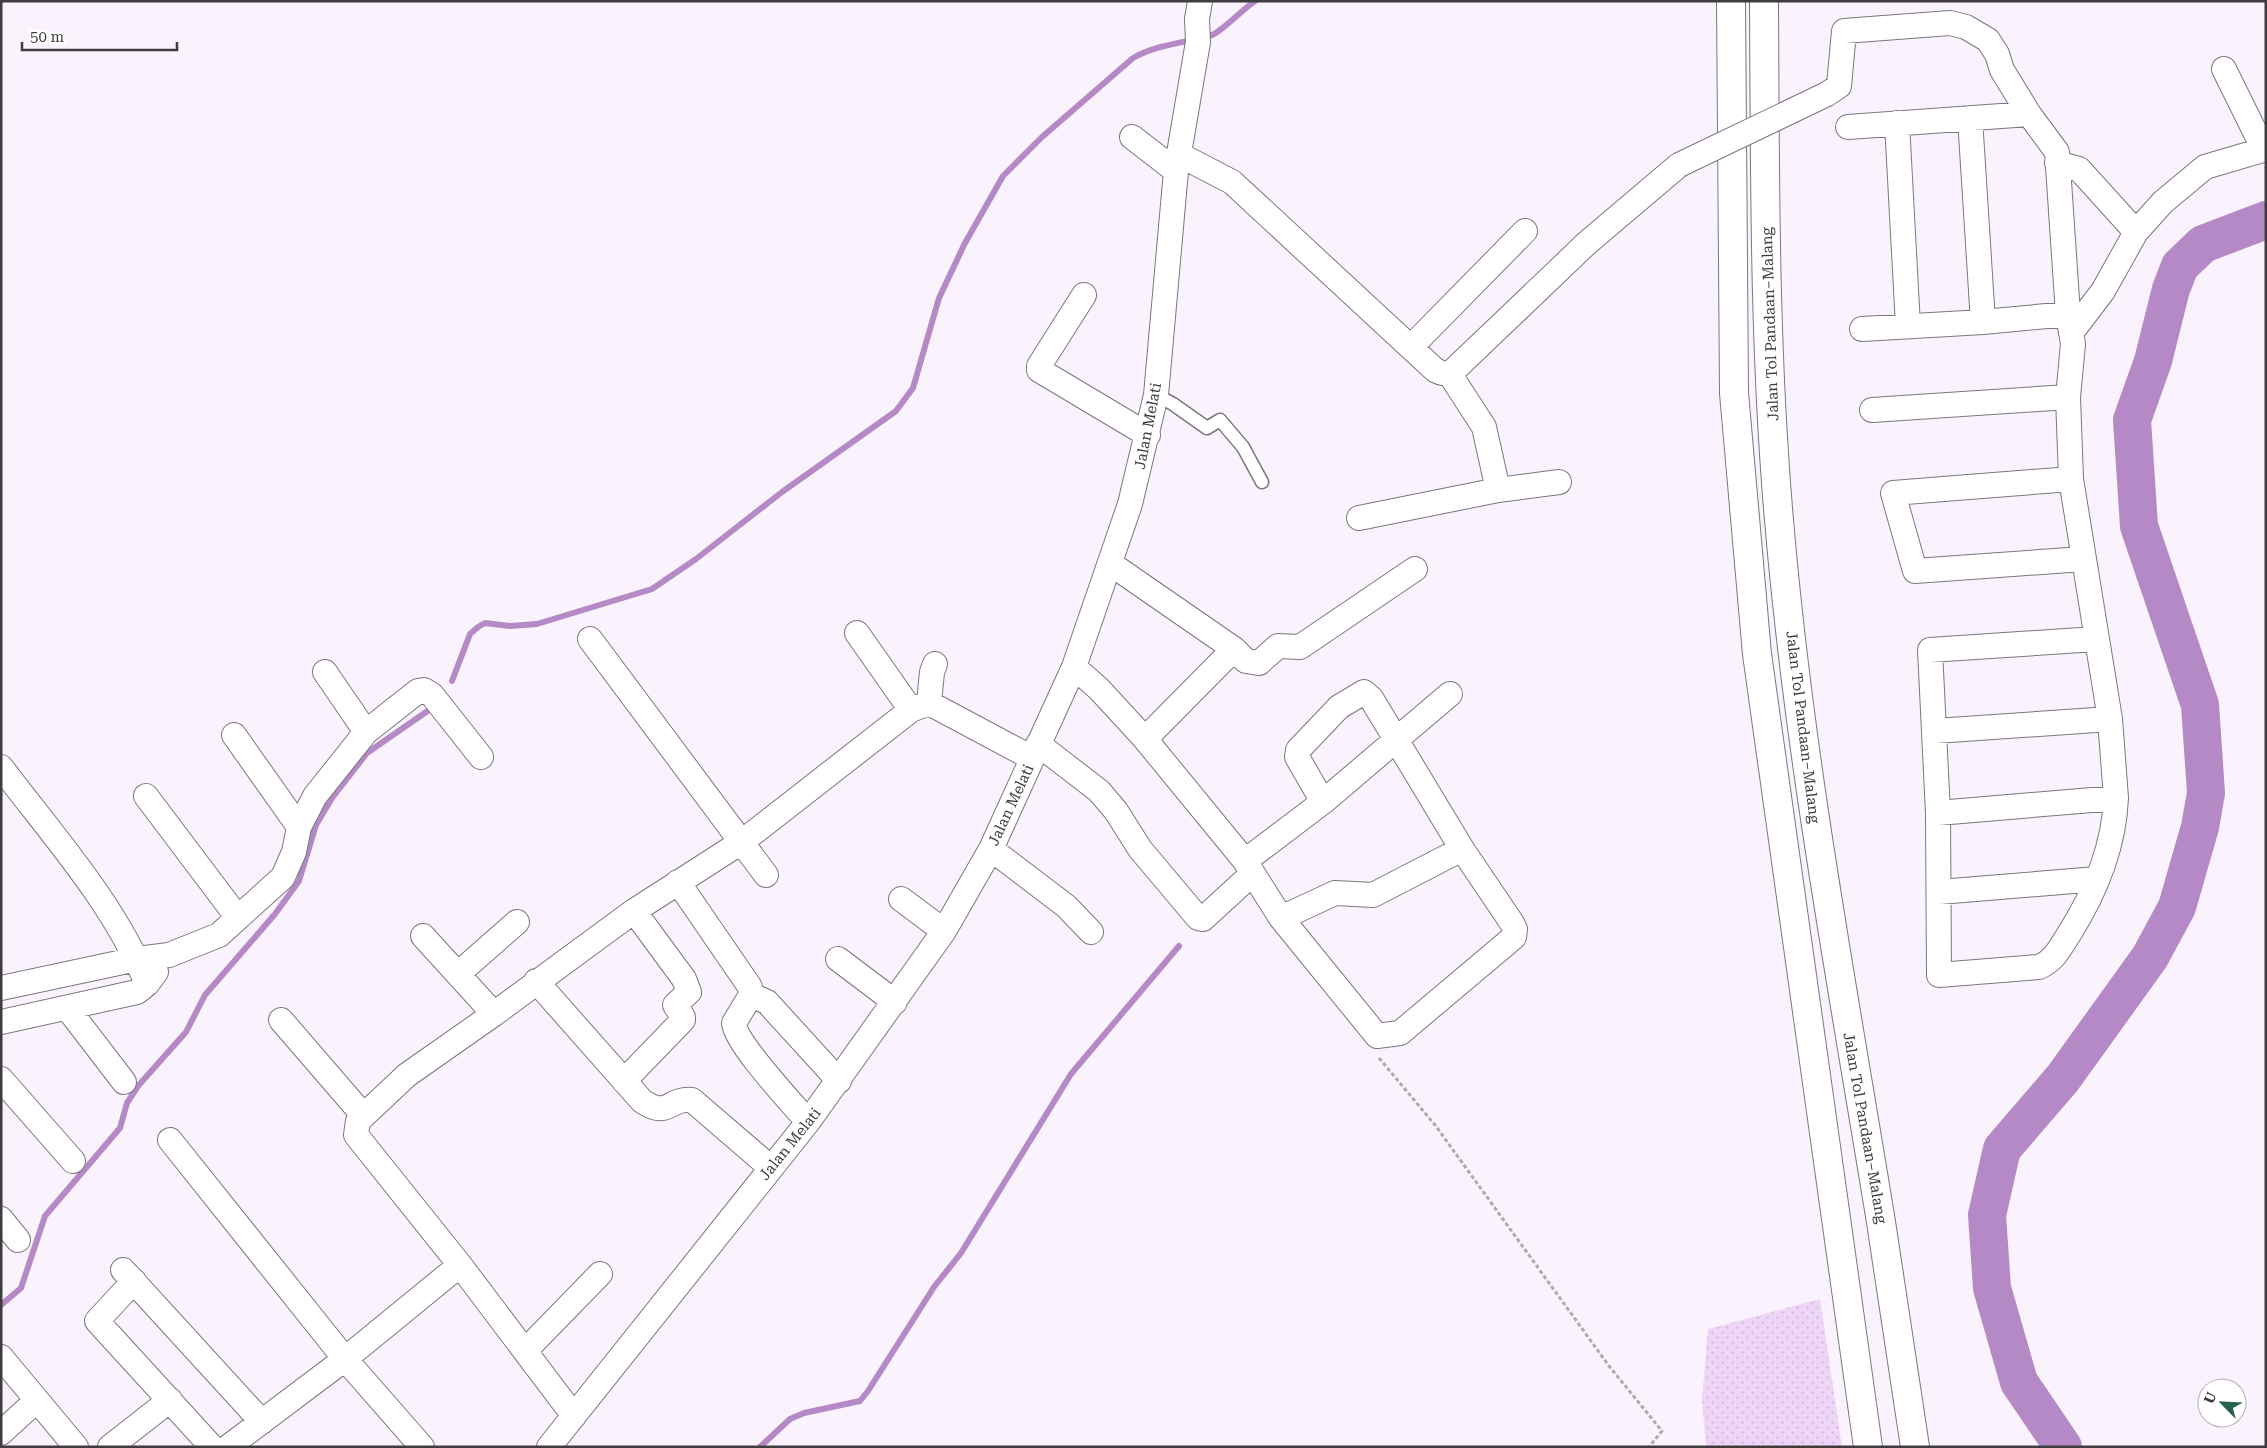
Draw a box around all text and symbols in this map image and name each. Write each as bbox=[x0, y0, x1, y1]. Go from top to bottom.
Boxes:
scale bar bbox=[22, 20, 178, 52]
text: 50 m bbox=[30, 28, 65, 46]
street label: Jalan Tol Pandaan–Malang bbox=[1758, 226, 1782, 421]
street label: Jalan Melati bbox=[1131, 381, 1165, 471]
street label: Jalan Tol Pandaan–Malang bbox=[1782, 630, 1824, 825]
street label: Jalan Melati bbox=[984, 761, 1038, 849]
street label: Jalan Tol Pandaan–Malang bbox=[1839, 1031, 1891, 1226]
street label: Jalan Melati bbox=[755, 1104, 825, 1184]
north arrow bbox=[2197, 1378, 2247, 1428]
text: U bbox=[2201, 1389, 2220, 1406]

